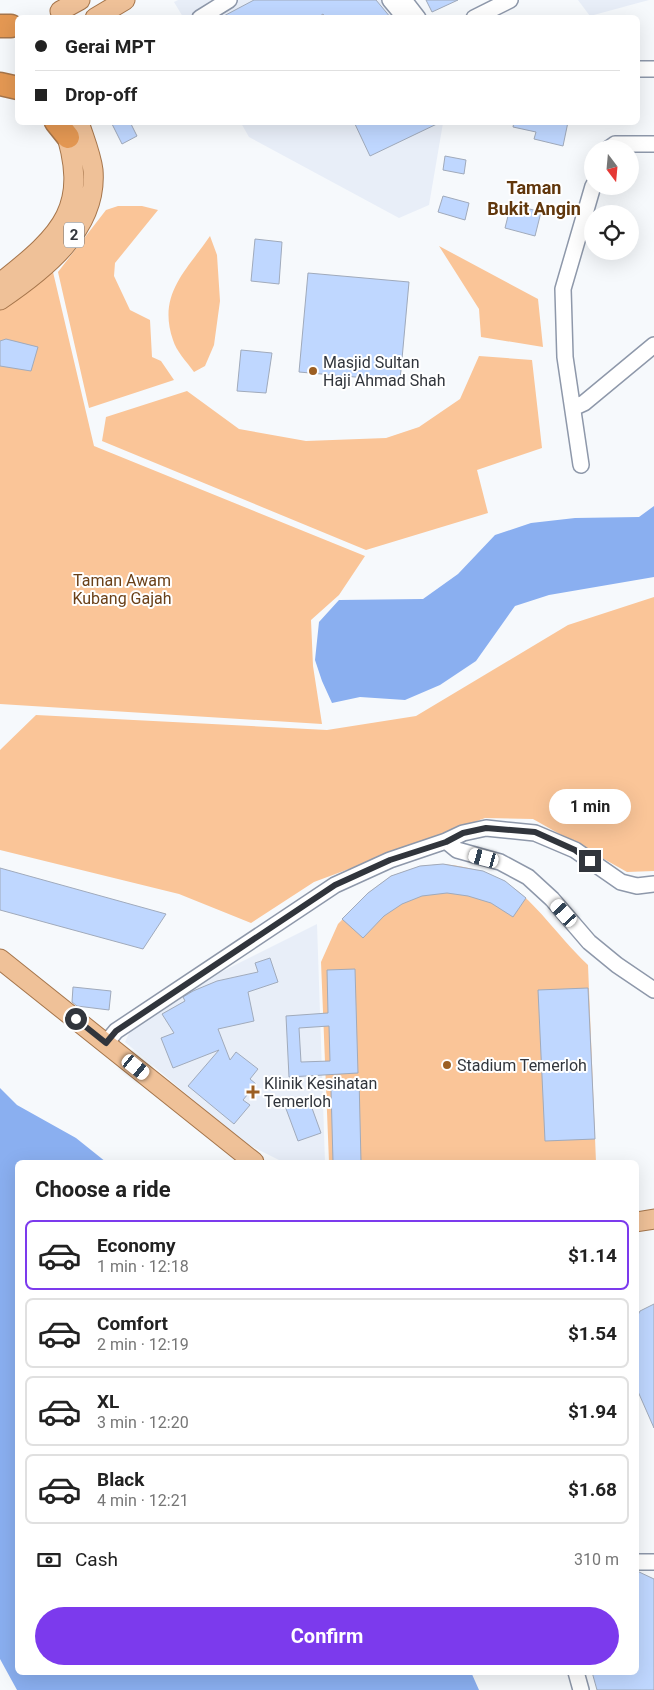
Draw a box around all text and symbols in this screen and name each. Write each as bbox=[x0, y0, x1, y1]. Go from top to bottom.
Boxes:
text: Gerai MPT bbox=[65, 35, 155, 58]
text: Drop-off bbox=[65, 83, 137, 106]
north arrow bbox=[584, 140, 639, 195]
map controls bbox=[584, 140, 639, 260]
district label: Taman Bukit Angin bbox=[487, 177, 581, 219]
button: locate bbox=[584, 205, 639, 260]
road number: 2 bbox=[64, 222, 84, 248]
place label: Masjid Sultan Haji Ahmad Shah bbox=[323, 353, 446, 390]
marker: Masjid Sultan Haji Ahmad Shah bbox=[307, 365, 319, 377]
park label: Taman Awam Kubang Gajah bbox=[72, 571, 172, 608]
callout: 1 min bbox=[549, 788, 631, 824]
text: 1 min bbox=[570, 797, 610, 816]
car bbox=[467, 847, 500, 869]
route end bbox=[579, 850, 601, 872]
car bbox=[548, 897, 579, 929]
route start bbox=[65, 1008, 87, 1030]
car bbox=[119, 1052, 152, 1082]
place label: Stadium Temerloh bbox=[457, 1056, 587, 1075]
marker: Stadium Temerloh bbox=[441, 1059, 453, 1071]
place label: Klinik Kesihatan Temerloh bbox=[264, 1074, 377, 1111]
marker: Klinik Kesihatan Temerloh bbox=[246, 1085, 260, 1099]
text: Choose a ride bbox=[35, 1177, 171, 1202]
icon: car bbox=[37, 1233, 82, 1278]
text: Economy bbox=[97, 1234, 176, 1257]
text: $1.14 bbox=[568, 1244, 617, 1267]
text: 1 min · 12:18 bbox=[97, 1257, 189, 1276]
icon: car bbox=[37, 1311, 82, 1356]
text: Comfort bbox=[97, 1312, 168, 1335]
text: $1.54 bbox=[568, 1322, 617, 1345]
text: 2 min · 12:19 bbox=[97, 1335, 189, 1354]
icon: car bbox=[37, 1389, 82, 1434]
text: XL bbox=[97, 1390, 119, 1413]
text: $1.94 bbox=[568, 1400, 617, 1423]
text: 3 min · 12:20 bbox=[97, 1413, 189, 1432]
icon: car bbox=[37, 1467, 82, 1512]
text: Black bbox=[97, 1468, 144, 1491]
text: $1.68 bbox=[568, 1478, 617, 1501]
text: 4 min · 12:21 bbox=[97, 1491, 189, 1510]
icon: cash bbox=[35, 1546, 63, 1574]
text: Cash bbox=[75, 1548, 118, 1571]
text: 310 m bbox=[574, 1550, 619, 1569]
button: Confirm bbox=[35, 1607, 619, 1665]

